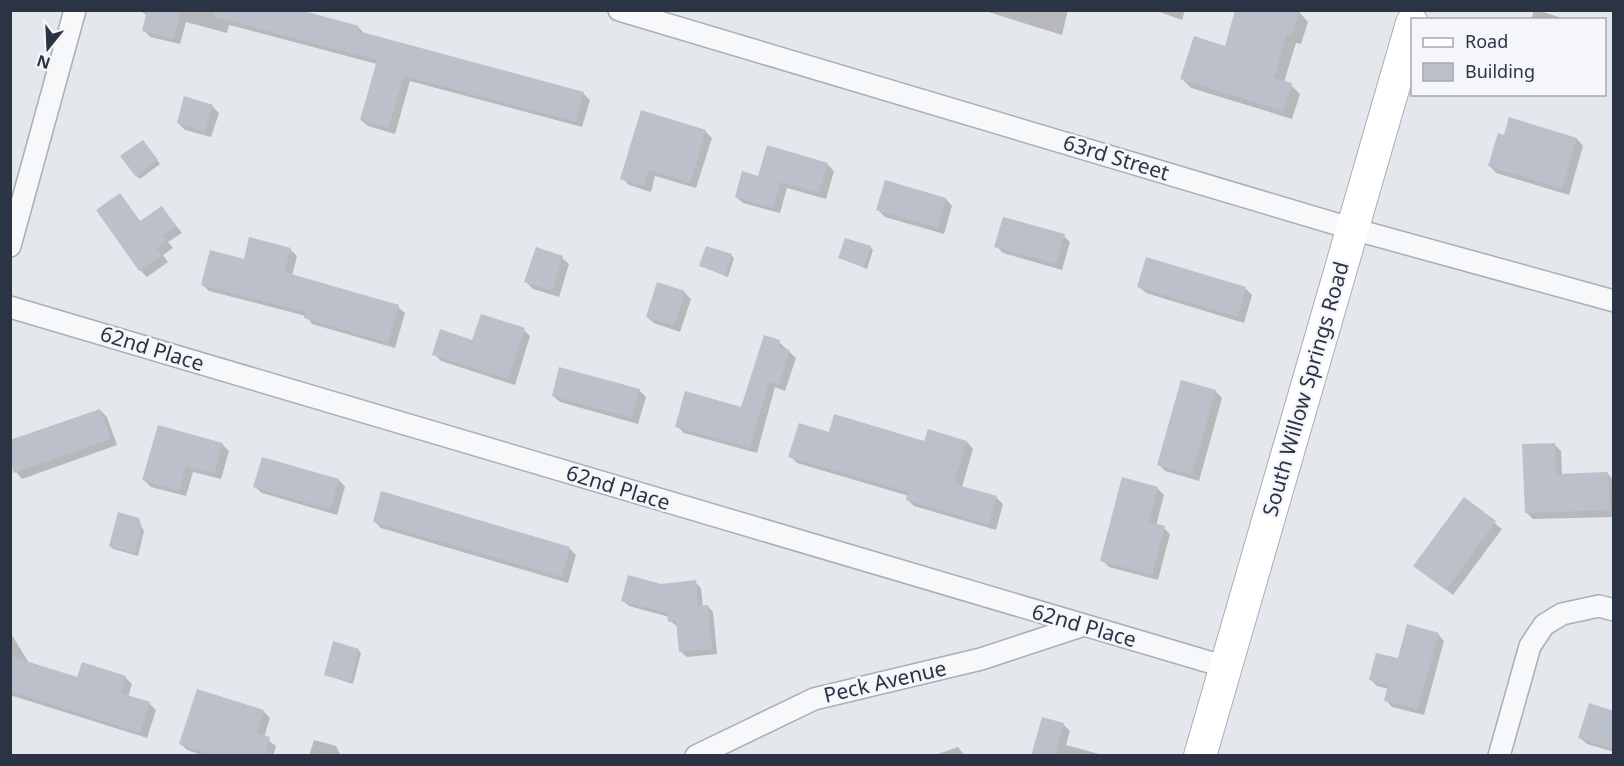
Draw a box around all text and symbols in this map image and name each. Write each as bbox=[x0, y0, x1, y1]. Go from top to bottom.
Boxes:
north arrow bbox=[18, 18, 78, 78]
legend bbox=[1411, 18, 1606, 96]
text: Road bbox=[1465, 29, 1508, 53]
text: N bbox=[34, 50, 53, 75]
text: Building bbox=[1465, 59, 1535, 83]
street label: 63rd Street bbox=[1060, 128, 1173, 187]
street label: South Willow Springs Road bbox=[1255, 258, 1355, 519]
street label: 62nd Place bbox=[97, 319, 208, 377]
street label: 62nd Place bbox=[563, 458, 674, 516]
street label: 62nd Place bbox=[1029, 597, 1140, 653]
street label: Peck Avenue bbox=[821, 653, 949, 709]

